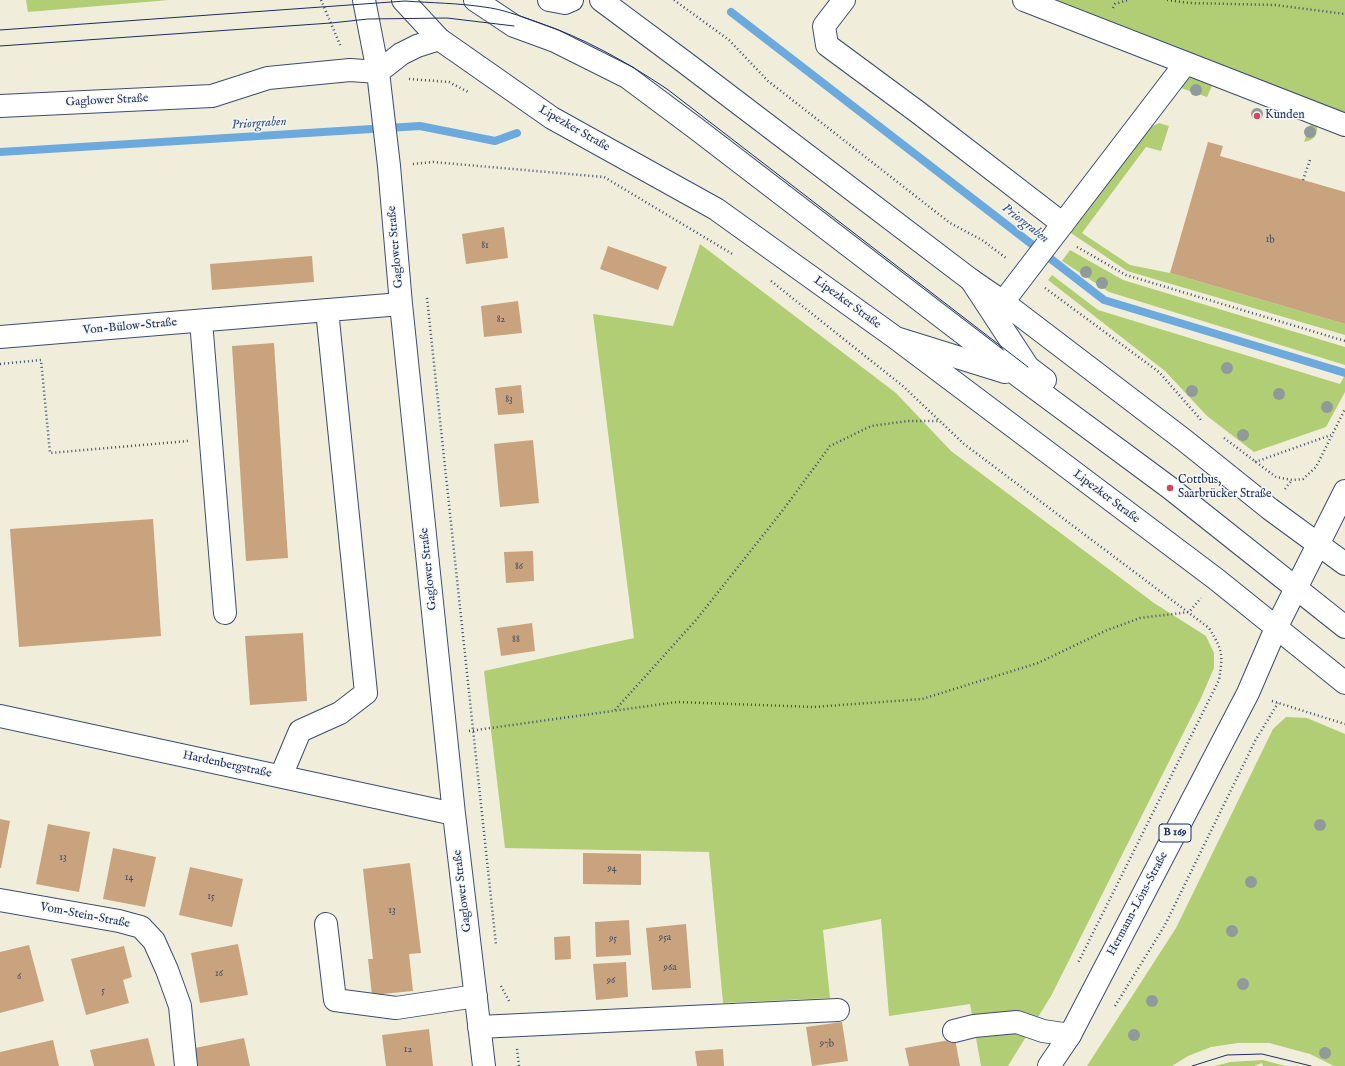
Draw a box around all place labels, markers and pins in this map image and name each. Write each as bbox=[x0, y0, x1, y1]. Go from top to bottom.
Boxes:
place label: Kunden bbox=[1265, 109, 1305, 123]
marker: Kunden bbox=[1252, 111, 1262, 121]
place label: Cottbus, Saarbrücker Straße bbox=[1178, 474, 1272, 502]
marker: Cottbus, Saarbrücker Straße bbox=[1165, 483, 1175, 493]

